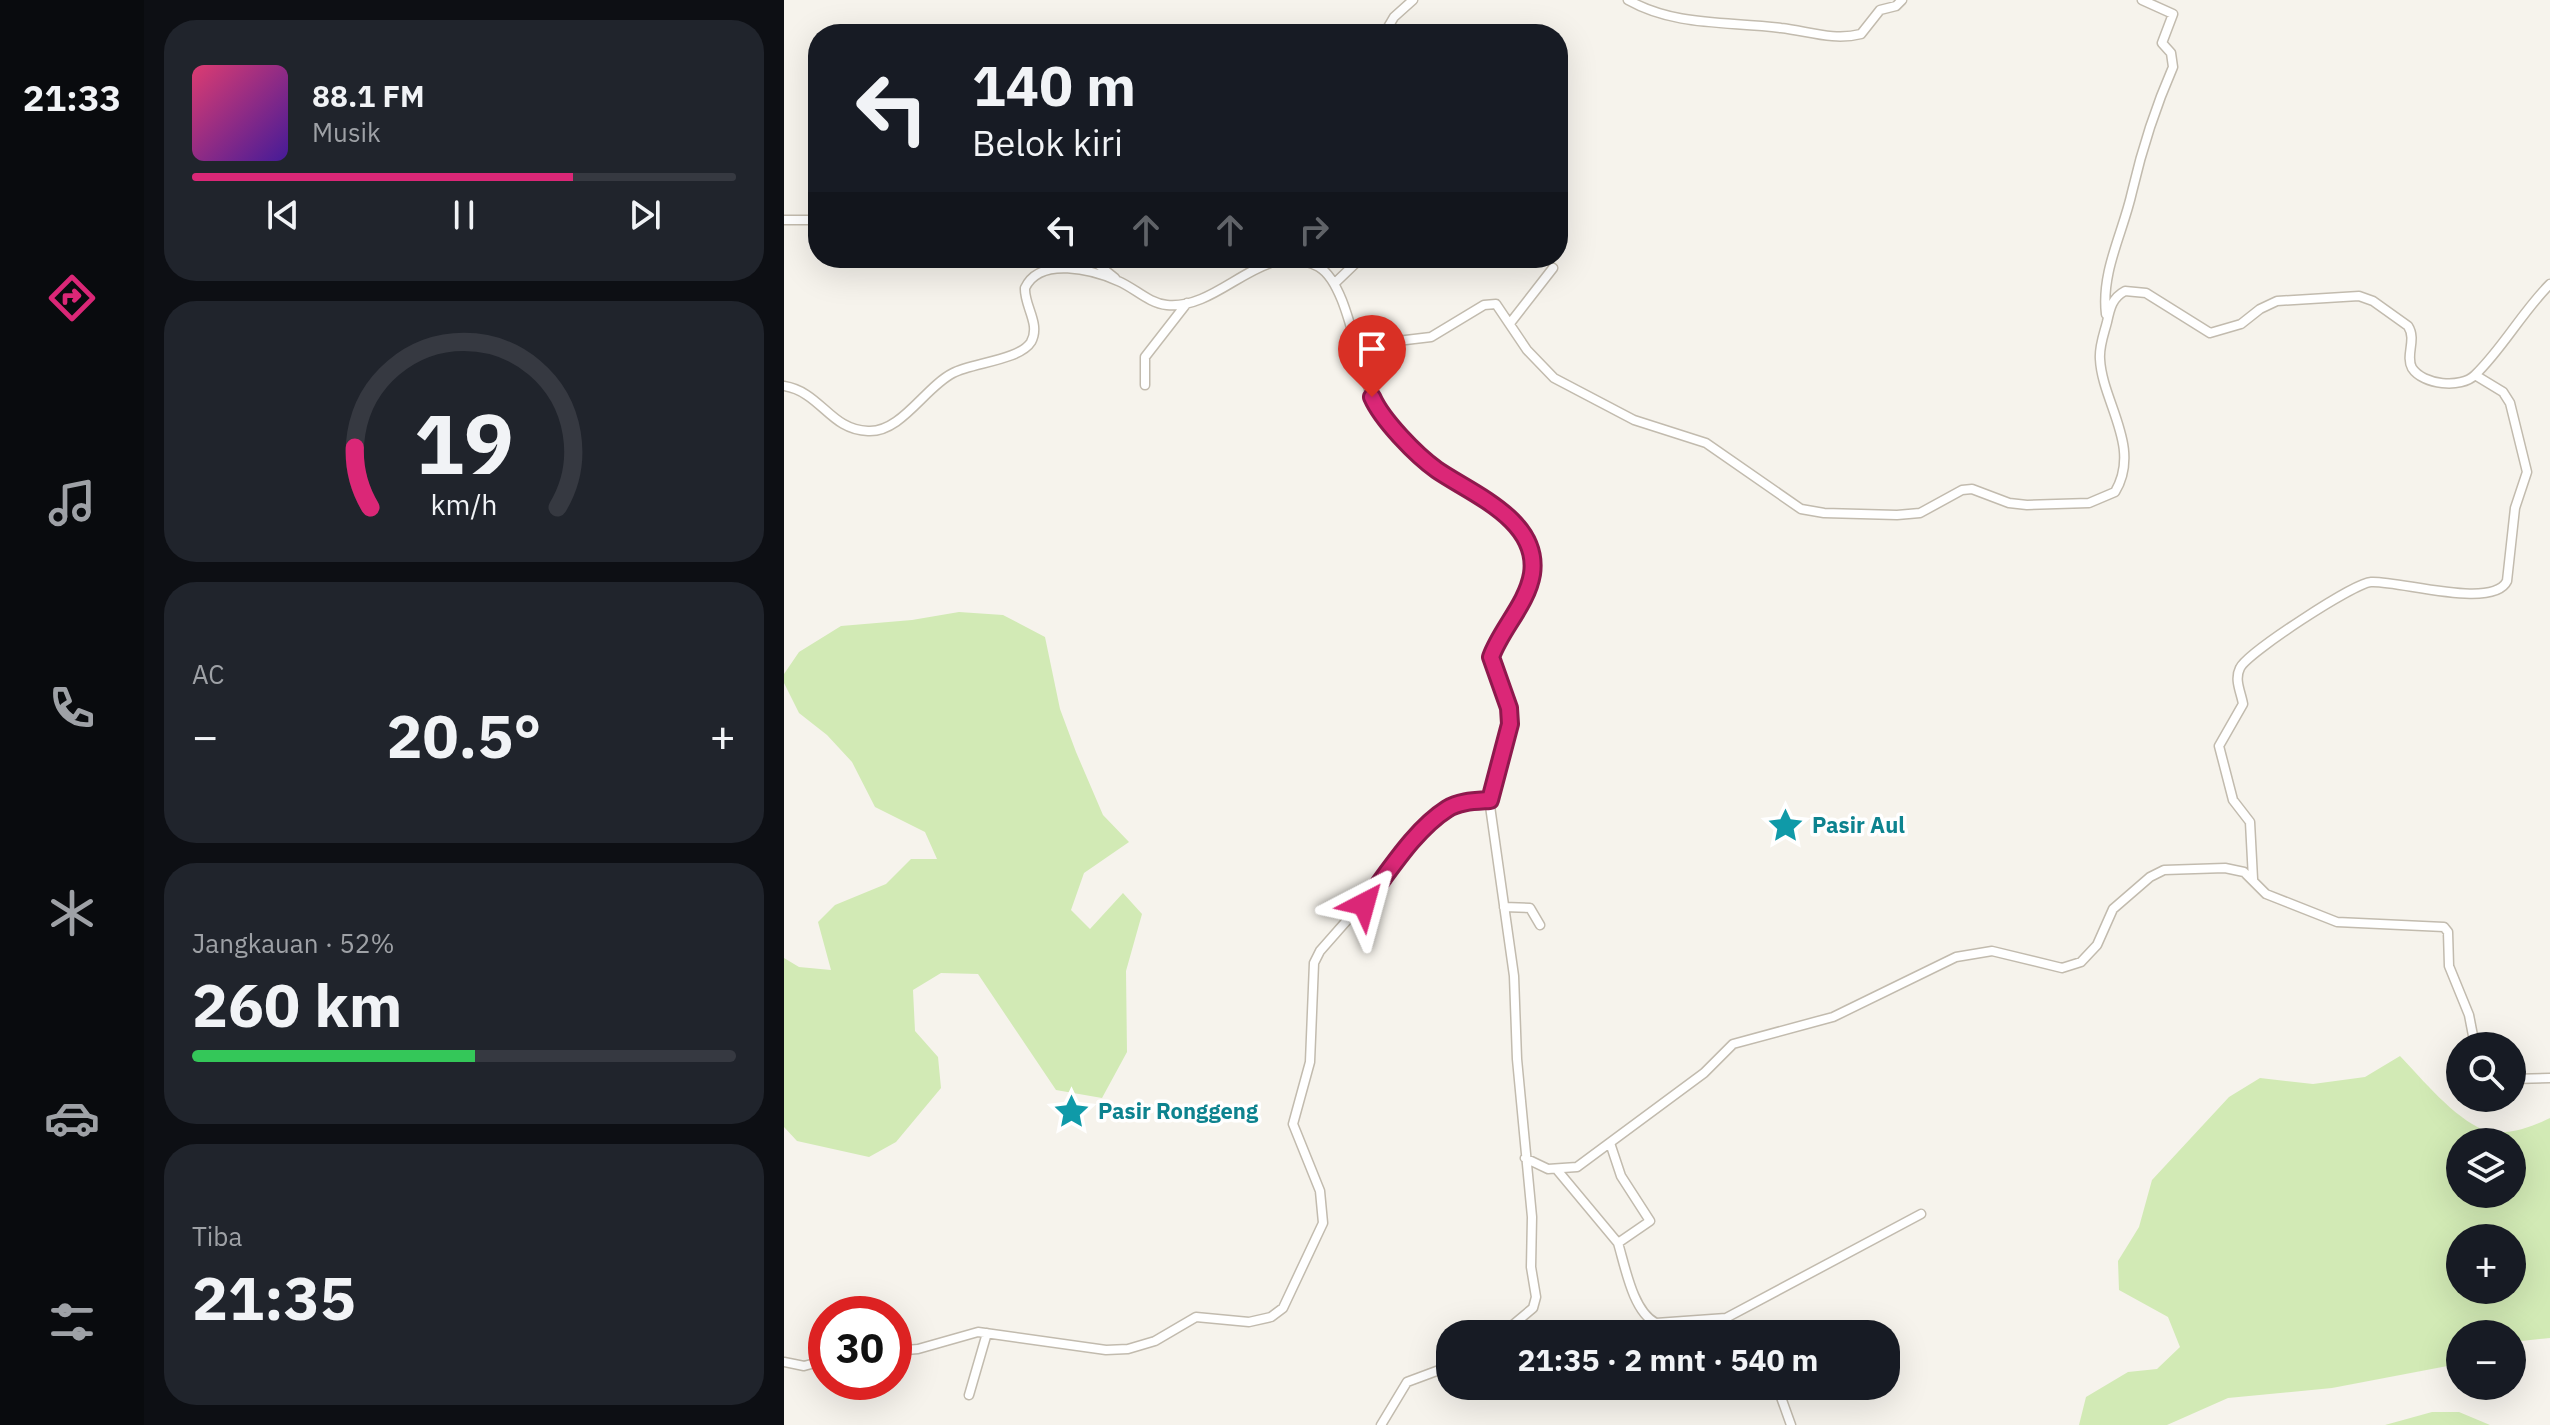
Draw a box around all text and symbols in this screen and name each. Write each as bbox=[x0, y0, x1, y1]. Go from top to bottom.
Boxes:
text: 140 m bbox=[972, 49, 1136, 121]
icon: left bbox=[840, 56, 944, 160]
text: 21:33 bbox=[23, 74, 121, 121]
text: 88.1 FM bbox=[312, 76, 425, 115]
text: Musik bbox=[312, 115, 381, 149]
text: Belok kiri bbox=[972, 119, 1123, 166]
icon: previous bbox=[261, 193, 305, 237]
icon: pause bbox=[442, 193, 486, 237]
icon: next bbox=[623, 193, 667, 237]
icon: left bbox=[1040, 208, 1084, 252]
icon: ahead bbox=[1124, 208, 1168, 252]
icon: ahead bbox=[1208, 208, 1252, 252]
icon: right bbox=[1292, 208, 1336, 252]
icon: directions bbox=[44, 270, 100, 326]
pin bbox=[1338, 315, 1406, 397]
icon: arrive bbox=[1350, 327, 1394, 371]
text: 19 bbox=[414, 388, 514, 496]
icon: music bbox=[44, 475, 100, 531]
text: km/h bbox=[430, 486, 498, 523]
text: AC bbox=[192, 657, 224, 691]
icon: phone bbox=[44, 680, 100, 736]
text: 20.5° bbox=[387, 696, 541, 775]
text: − bbox=[192, 707, 218, 764]
text: + bbox=[710, 707, 736, 764]
place icon: Pasir Aul bbox=[1767, 806, 1805, 844]
place label: Pasir Aul bbox=[1812, 810, 1905, 839]
position arrow bbox=[1322, 862, 1406, 946]
icon: climate bbox=[44, 885, 100, 941]
text: Jangkauan · 52% bbox=[192, 926, 395, 960]
text: 260 km bbox=[192, 965, 402, 1044]
map controls bbox=[2446, 1032, 2526, 1400]
button: search bbox=[2446, 1032, 2526, 1112]
icon: car bbox=[44, 1090, 100, 1146]
place icon: Pasir Ronggeng bbox=[1053, 1092, 1091, 1130]
place label: Pasir Ronggeng bbox=[1098, 1096, 1259, 1125]
button: layers bbox=[2446, 1128, 2526, 1208]
text: Tiba bbox=[192, 1219, 242, 1253]
button: + bbox=[2446, 1224, 2526, 1304]
text: 21:35 bbox=[192, 1258, 356, 1337]
icon: filters bbox=[44, 1294, 100, 1350]
speed limit sign: 30 bbox=[808, 1296, 912, 1400]
button: − bbox=[2446, 1320, 2526, 1400]
text: 21:35 · 2 mnt · 540 m bbox=[1518, 1340, 1818, 1379]

